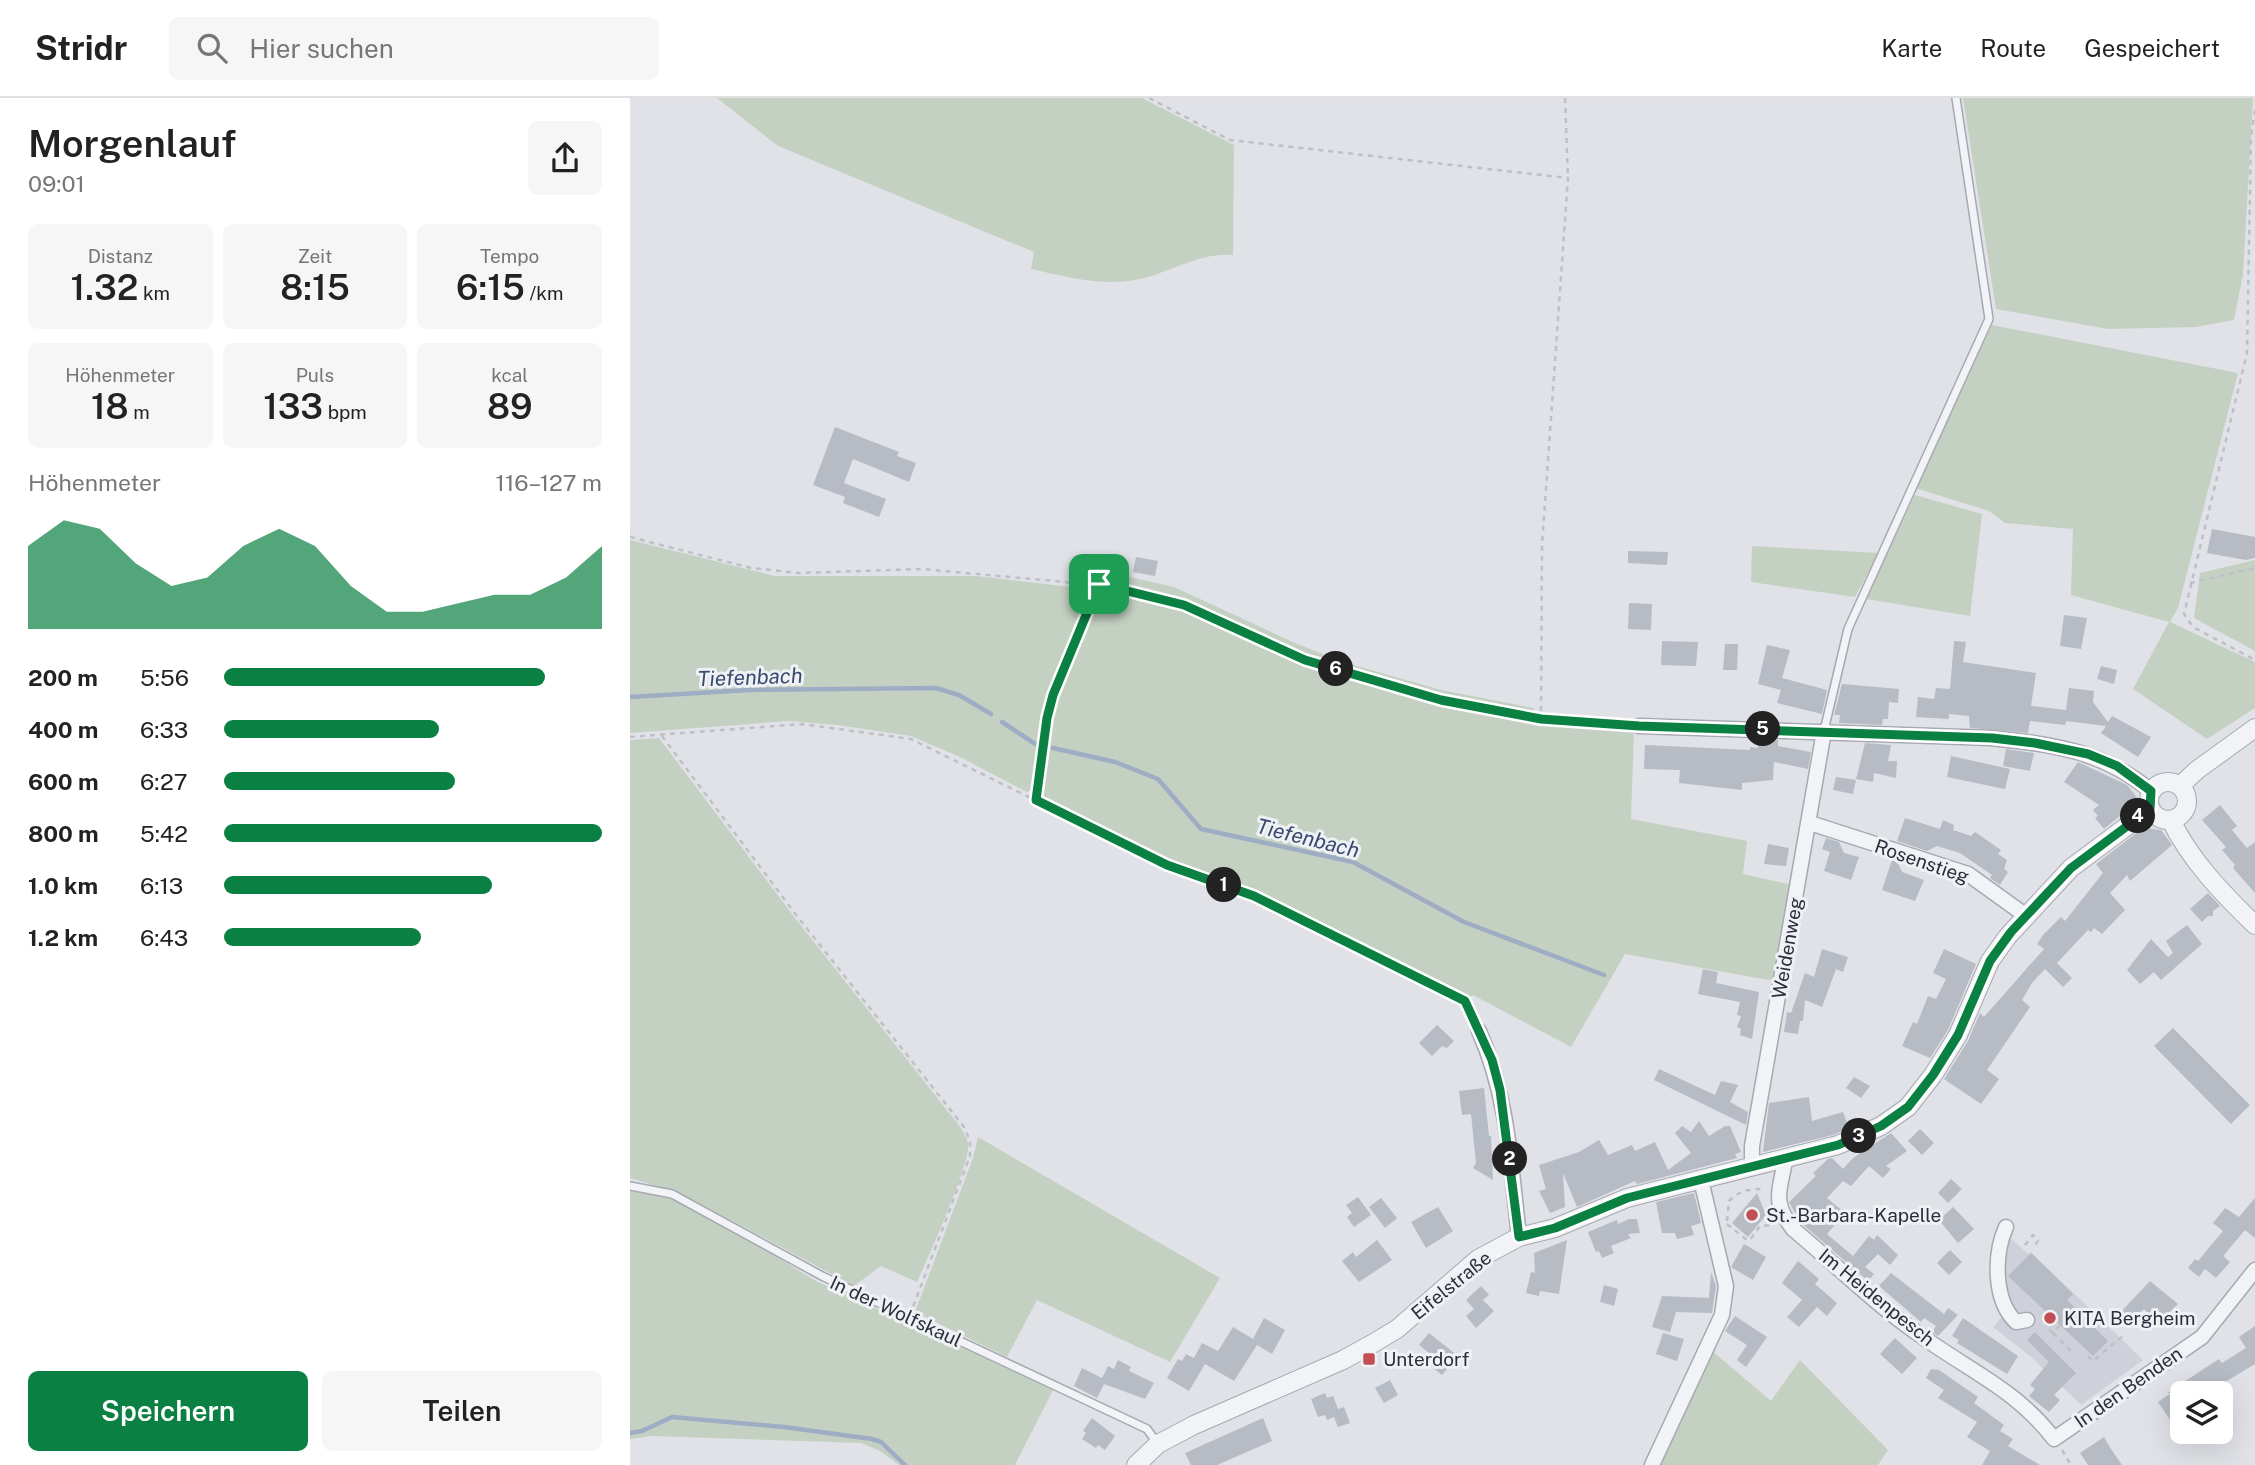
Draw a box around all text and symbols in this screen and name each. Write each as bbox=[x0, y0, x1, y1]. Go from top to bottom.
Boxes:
search box bbox=[169, 17, 659, 80]
text: Stridr bbox=[35, 29, 127, 67]
icon: search bbox=[193, 29, 231, 67]
text: Hier suchen bbox=[249, 33, 394, 64]
text: Karte bbox=[1881, 34, 1942, 62]
text: Route bbox=[1980, 34, 2046, 62]
text: Gespeichert bbox=[2084, 34, 2220, 62]
text: Morgenlauf bbox=[28, 121, 236, 166]
button: share bbox=[528, 121, 602, 195]
text: 09:01 bbox=[28, 170, 85, 197]
text: Distanz bbox=[88, 245, 153, 267]
text: Zeit bbox=[298, 245, 332, 267]
text: Tempo bbox=[480, 245, 539, 267]
text: 1.32 bbox=[71, 267, 138, 308]
text: 8:15 bbox=[280, 267, 350, 308]
text: 6:15 bbox=[456, 267, 525, 308]
text: km bbox=[138, 282, 170, 304]
text: /km bbox=[525, 282, 563, 304]
text: Höhenmeter bbox=[65, 364, 175, 386]
text: Puls bbox=[296, 364, 334, 386]
text: kcal bbox=[491, 364, 528, 386]
text: 18 bbox=[91, 386, 129, 427]
text: 133 bbox=[263, 386, 323, 427]
text: 89 bbox=[487, 386, 532, 427]
text: m bbox=[129, 401, 150, 423]
text: bpm bbox=[323, 401, 367, 423]
text: Höhenmeter bbox=[28, 469, 161, 496]
text: 116–127 m bbox=[496, 469, 602, 496]
pin bbox=[1069, 554, 1129, 614]
icon: arrive bbox=[1080, 565, 1118, 603]
pin: 6 bbox=[1318, 652, 1354, 686]
text: 6 bbox=[1329, 657, 1342, 679]
water label: Tiefenbach bbox=[697, 663, 803, 691]
text: 200 m bbox=[28, 664, 98, 691]
text: 5:56 bbox=[140, 664, 189, 691]
pin: 5 bbox=[1746, 712, 1780, 746]
text: 400 m bbox=[28, 716, 98, 743]
text: 6:33 bbox=[140, 716, 188, 743]
text: 5 bbox=[1756, 717, 1769, 739]
text: 600 m bbox=[28, 768, 98, 795]
text: 6:27 bbox=[140, 768, 187, 795]
pin: 4 bbox=[2120, 798, 2156, 834]
text: 4 bbox=[2131, 804, 2144, 826]
water label: Tiefenbach bbox=[1254, 813, 1362, 863]
text: 800 m bbox=[28, 820, 99, 847]
text: 5:42 bbox=[140, 820, 188, 847]
street label: Rosenstieg bbox=[1872, 835, 1972, 887]
pin: 1 bbox=[1206, 868, 1242, 902]
text: 1.0 km bbox=[28, 872, 98, 899]
text: 6:13 bbox=[140, 872, 183, 899]
text: 1 bbox=[1219, 873, 1228, 895]
street label: Weidenweg bbox=[1767, 895, 1807, 1000]
text: 1.2 km bbox=[28, 924, 98, 951]
text: 6:43 bbox=[140, 924, 188, 951]
pin: 3 bbox=[1842, 1118, 1876, 1154]
text: 3 bbox=[1852, 1124, 1865, 1146]
pin: 2 bbox=[1492, 1142, 1528, 1176]
text: 2 bbox=[1503, 1147, 1516, 1169]
place label: St.-Barbara-Kapelle bbox=[1766, 1204, 1941, 1226]
marker: St.-Barbara-Kapelle bbox=[1744, 1207, 1760, 1223]
street label: Im Heidenpesch bbox=[1815, 1244, 1939, 1350]
street label: Eifelstraße bbox=[1407, 1246, 1495, 1324]
street label: In der Wolfskaul bbox=[827, 1271, 965, 1351]
place label: KITA Bergheim bbox=[2064, 1307, 2196, 1329]
marker: KITA Bergheim bbox=[2042, 1310, 2058, 1326]
street label: In den Benden bbox=[2070, 1342, 2186, 1432]
place label: Unterdorf bbox=[1383, 1348, 1469, 1370]
marker: Unterdorf bbox=[1361, 1351, 1377, 1367]
button: Speichern bbox=[28, 1371, 308, 1451]
button: Teilen bbox=[322, 1371, 602, 1451]
map controls bbox=[2170, 1381, 2233, 1444]
button: layers bbox=[2170, 1381, 2233, 1444]

